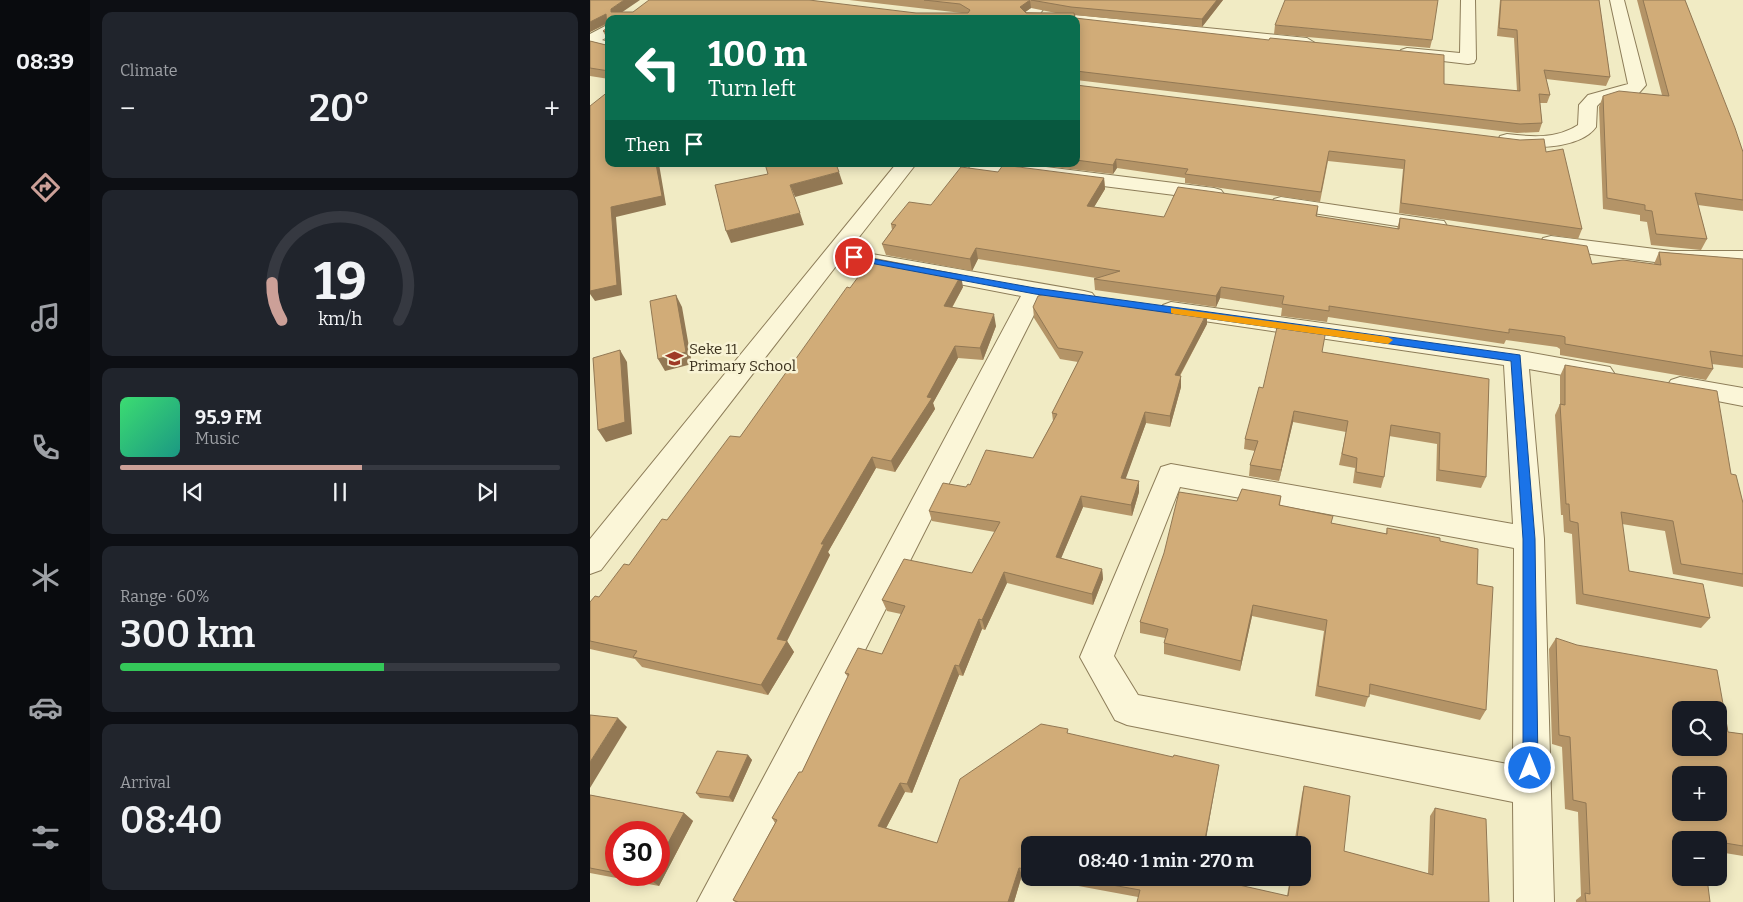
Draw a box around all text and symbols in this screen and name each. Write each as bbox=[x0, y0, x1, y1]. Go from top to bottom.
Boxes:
text: 100 m bbox=[708, 33, 807, 75]
icon: left bbox=[625, 35, 690, 100]
text: 08:39 bbox=[16, 48, 74, 75]
text: Climate bbox=[120, 61, 178, 80]
text: Turn left bbox=[708, 75, 796, 102]
text: 20° bbox=[309, 85, 371, 131]
text: − bbox=[120, 92, 135, 125]
text: + bbox=[544, 92, 560, 125]
icon: arrive bbox=[680, 130, 708, 158]
text: Then bbox=[625, 133, 670, 156]
icon: directions bbox=[28, 170, 63, 205]
pin bbox=[833, 236, 875, 278]
icon: arrive bbox=[840, 243, 868, 271]
text: 19 bbox=[313, 250, 367, 313]
icon: music bbox=[28, 300, 63, 335]
text: km/h bbox=[318, 308, 362, 330]
place label: Seke 11 Primary School bbox=[689, 340, 796, 375]
school or university icon: Seke 11 Primary School bbox=[665, 348, 685, 368]
text: 95.9 FM bbox=[195, 406, 262, 429]
text: Music bbox=[195, 429, 240, 448]
icon: phone bbox=[28, 430, 63, 465]
icon: previous bbox=[179, 478, 207, 506]
icon: pause bbox=[326, 478, 354, 506]
icon: next bbox=[473, 478, 501, 506]
icon: climate bbox=[28, 560, 63, 595]
text: Range · 60% bbox=[120, 587, 210, 606]
text: 300 km bbox=[120, 611, 255, 657]
icon: car bbox=[28, 690, 63, 725]
map controls bbox=[1672, 701, 1727, 886]
button: search bbox=[1672, 701, 1727, 756]
position arrow bbox=[1503, 741, 1555, 793]
button: + bbox=[1672, 766, 1727, 821]
text: Arrival bbox=[120, 773, 171, 792]
text: 08:40 bbox=[120, 797, 223, 843]
icon: filters bbox=[28, 820, 63, 855]
speed limit sign: 30 bbox=[605, 821, 670, 886]
button: − bbox=[1672, 831, 1727, 886]
text: 08:40 · 1 min · 270 m bbox=[1078, 849, 1254, 872]

